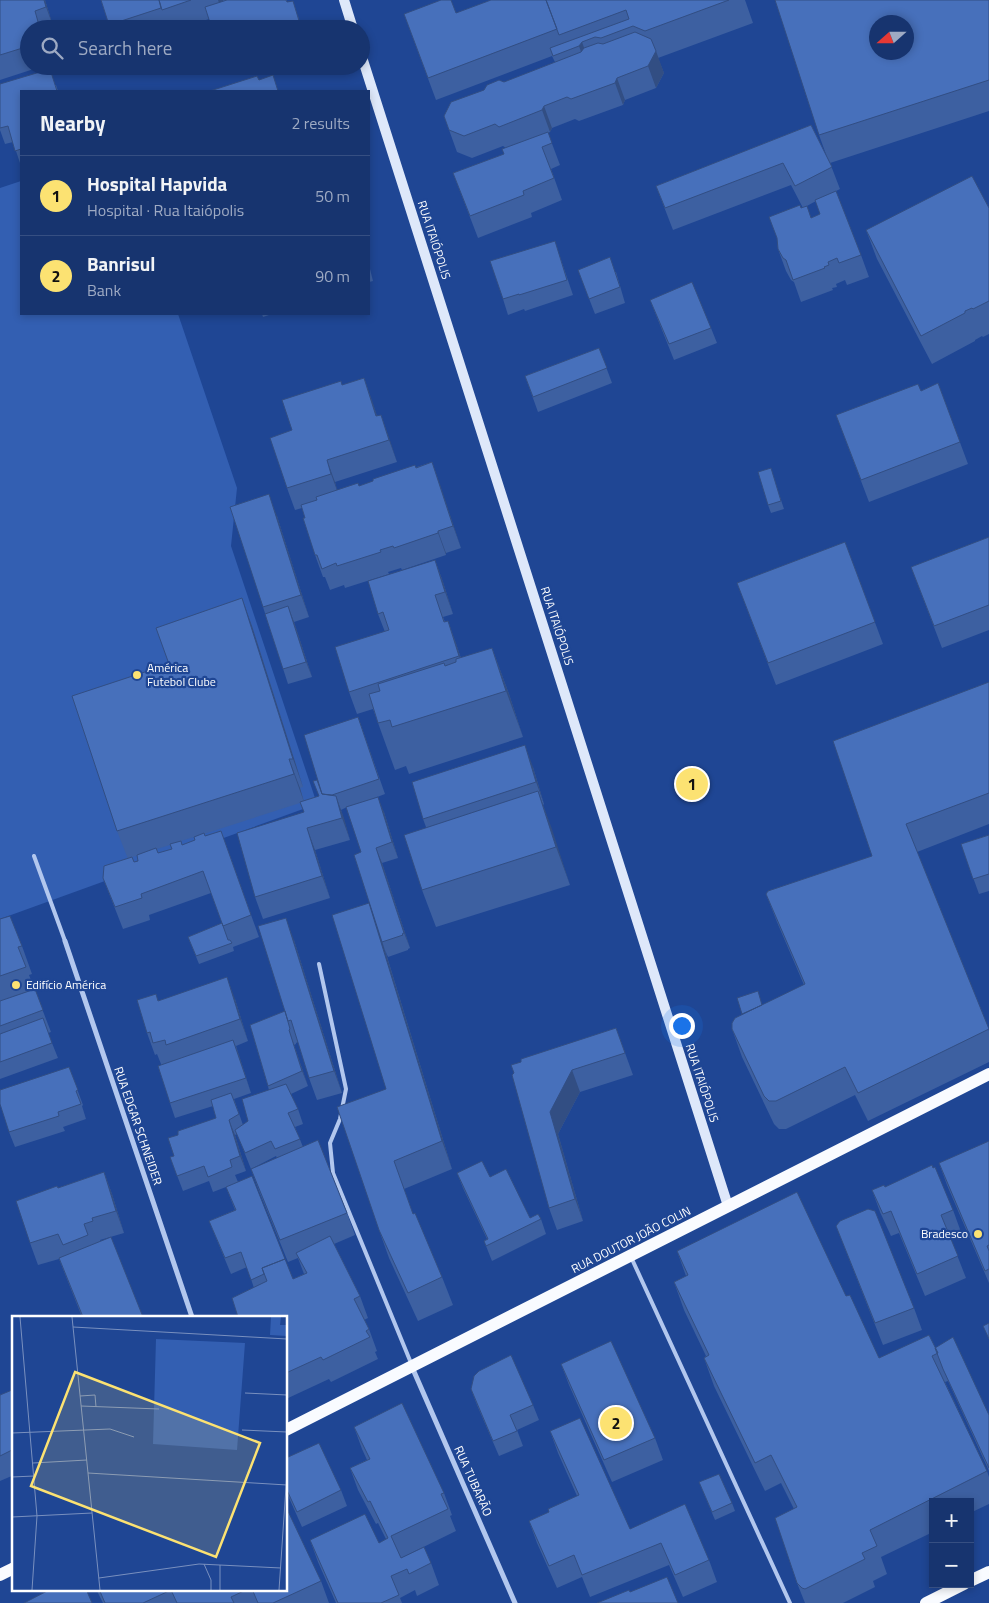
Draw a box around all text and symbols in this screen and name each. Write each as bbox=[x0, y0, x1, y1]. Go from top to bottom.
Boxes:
north arrow bbox=[869, 15, 914, 60]
search box bbox=[20, 20, 370, 75]
text: Search here bbox=[78, 33, 172, 62]
icon: search bbox=[38, 34, 66, 62]
text: Nearby bbox=[40, 107, 105, 139]
text: 2 results bbox=[291, 111, 350, 135]
text: Hospital Hapvida bbox=[87, 169, 227, 198]
text: 1 bbox=[52, 184, 60, 208]
text: 50 m bbox=[315, 184, 350, 208]
text: Hospital · Rua Itaiópolis bbox=[87, 198, 244, 222]
street label: RUA ITAIÓPOLIS bbox=[413, 198, 456, 282]
text: Banrisul bbox=[87, 249, 155, 278]
text: 2 bbox=[52, 264, 60, 288]
text: 90 m bbox=[315, 264, 350, 288]
text: Bank bbox=[87, 278, 121, 302]
street label: RUA ITAIÓPOLIS bbox=[536, 584, 579, 668]
place label: América Futebol Clube bbox=[147, 658, 216, 691]
marker: América Futebol Clube bbox=[131, 669, 143, 681]
pin: 1 bbox=[676, 765, 708, 803]
place label: Edifício América bbox=[26, 975, 106, 994]
marker: Edifício América bbox=[10, 979, 22, 991]
your location bbox=[669, 1013, 695, 1039]
street label: RUA ITAIÓPOLIS bbox=[681, 1041, 724, 1125]
street label: RUA EDGAR SCHNEIDER bbox=[109, 1064, 168, 1188]
street label: RUA DOUTOR JOÃO COLIN bbox=[568, 1201, 694, 1278]
place label: Bradesco bbox=[921, 1224, 968, 1243]
marker: Bradesco bbox=[972, 1228, 984, 1240]
inset map bbox=[12, 1316, 288, 1590]
pin: 2 bbox=[600, 1404, 632, 1442]
street label: RUA TUBARÃO bbox=[449, 1442, 498, 1519]
map controls bbox=[929, 1498, 974, 1588]
button: + bbox=[929, 1498, 974, 1543]
button: − bbox=[929, 1543, 974, 1588]

